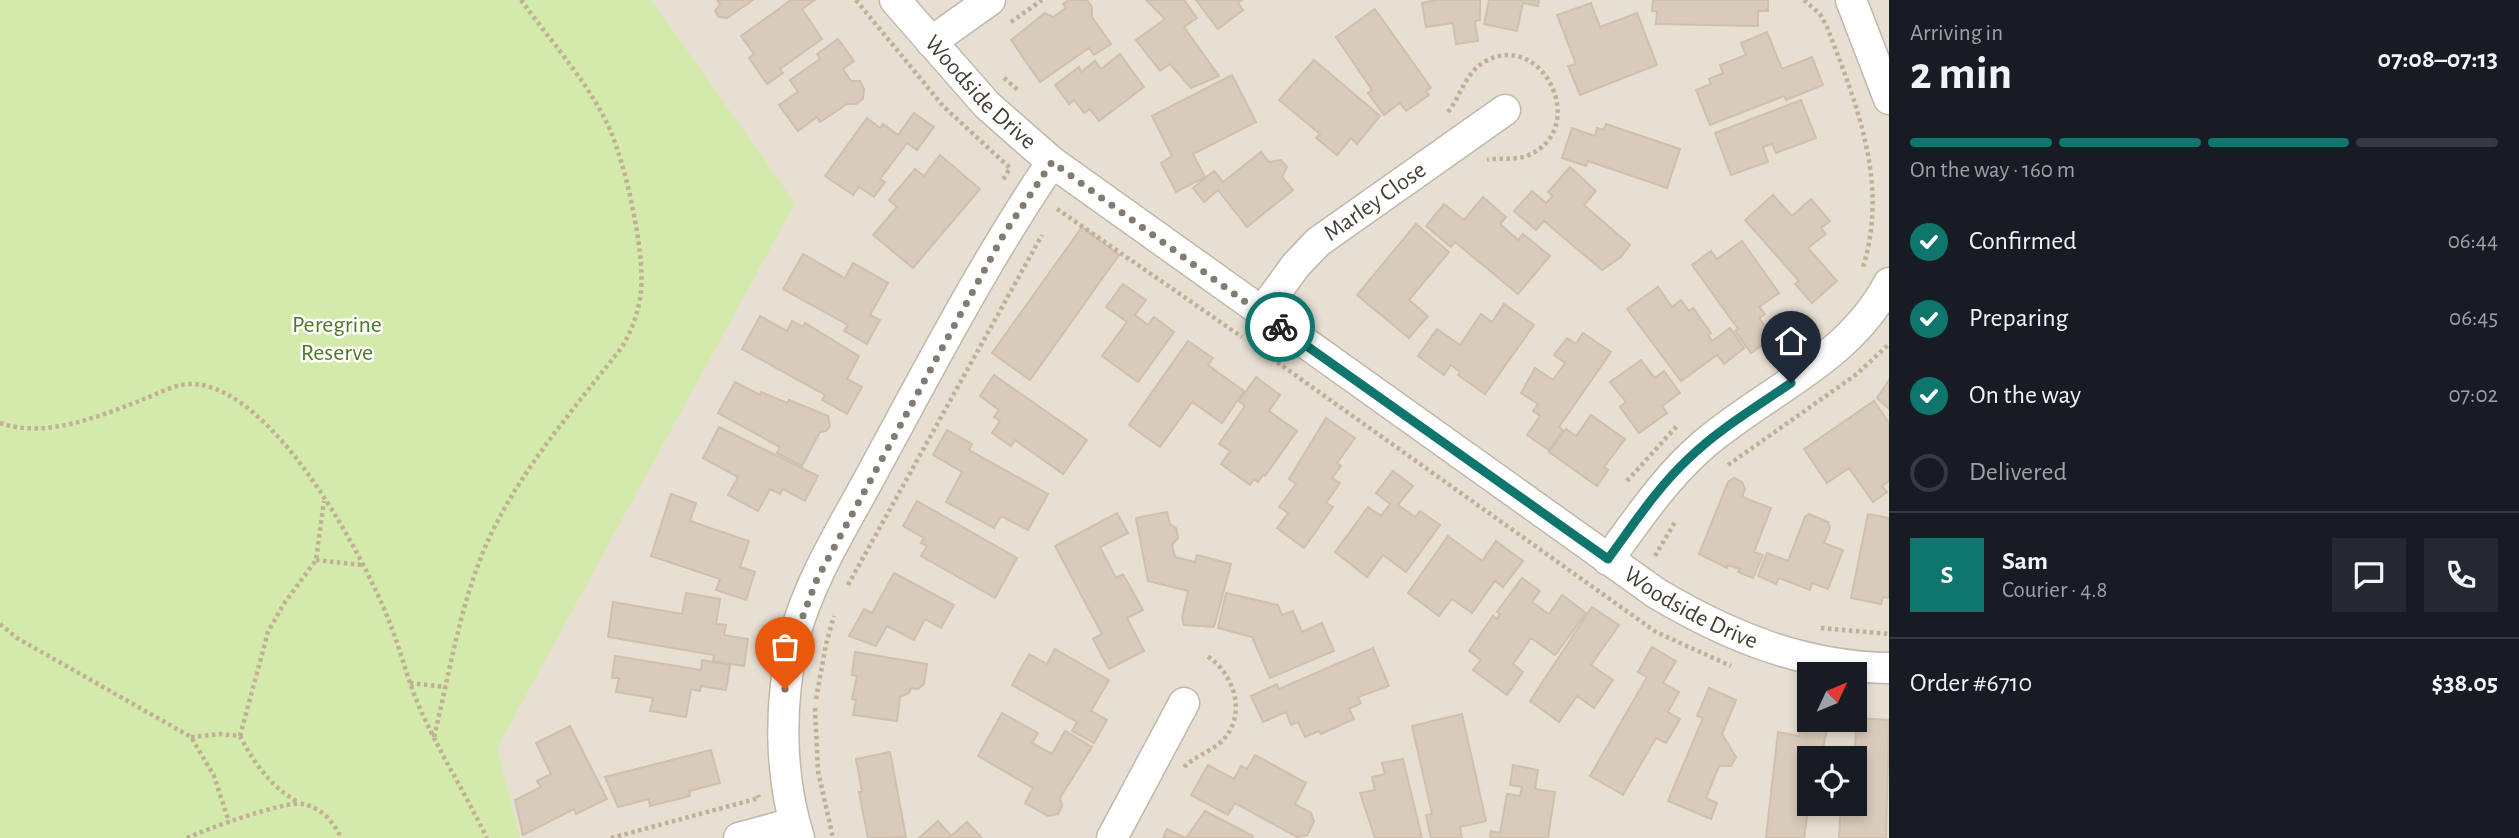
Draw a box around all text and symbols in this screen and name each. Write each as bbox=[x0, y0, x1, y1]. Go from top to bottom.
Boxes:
text: Arriving in bbox=[1910, 22, 2003, 45]
street label: Woodside Drive bbox=[920, 31, 1041, 154]
text: 07:08–07:13 bbox=[2378, 46, 2498, 72]
text: 2 min bbox=[1910, 51, 2012, 97]
street label: Marley Close bbox=[1320, 158, 1430, 246]
text: On the way · 160 m bbox=[1910, 159, 2075, 182]
icon: check bbox=[1910, 223, 1948, 261]
text: Confirmed bbox=[1969, 228, 2077, 254]
text: 06:44 bbox=[2448, 230, 2498, 253]
courier bbox=[1245, 292, 1315, 362]
icon: check bbox=[1910, 300, 1948, 338]
text: Preparing bbox=[1969, 305, 2068, 331]
text: 06:45 bbox=[2449, 307, 2498, 330]
icon: bike bbox=[1261, 308, 1299, 346]
pin bbox=[1761, 311, 1821, 383]
park label: Peregrine Reserve bbox=[292, 313, 382, 365]
icon: home bbox=[1772, 322, 1810, 360]
icon: check bbox=[1910, 377, 1948, 415]
text: On the way bbox=[1969, 382, 2081, 408]
text: 07:02 bbox=[2448, 384, 2498, 407]
text: Delivered bbox=[1969, 459, 2067, 485]
button: chat bbox=[2332, 538, 2406, 612]
button: phone bbox=[2424, 538, 2498, 612]
text: Sam bbox=[2002, 548, 2048, 574]
street label: Woodside Drive bbox=[1619, 562, 1761, 654]
text: S bbox=[1941, 562, 1953, 588]
text: Courier · 4.8 bbox=[2002, 579, 2107, 602]
pin bbox=[755, 617, 815, 689]
icon: bag bbox=[766, 628, 804, 666]
north arrow bbox=[1797, 662, 1867, 732]
map controls bbox=[1797, 662, 1867, 816]
text: Order #6710 bbox=[1910, 670, 2032, 696]
text: $38.05 bbox=[2432, 670, 2498, 696]
button: locate bbox=[1797, 746, 1867, 816]

